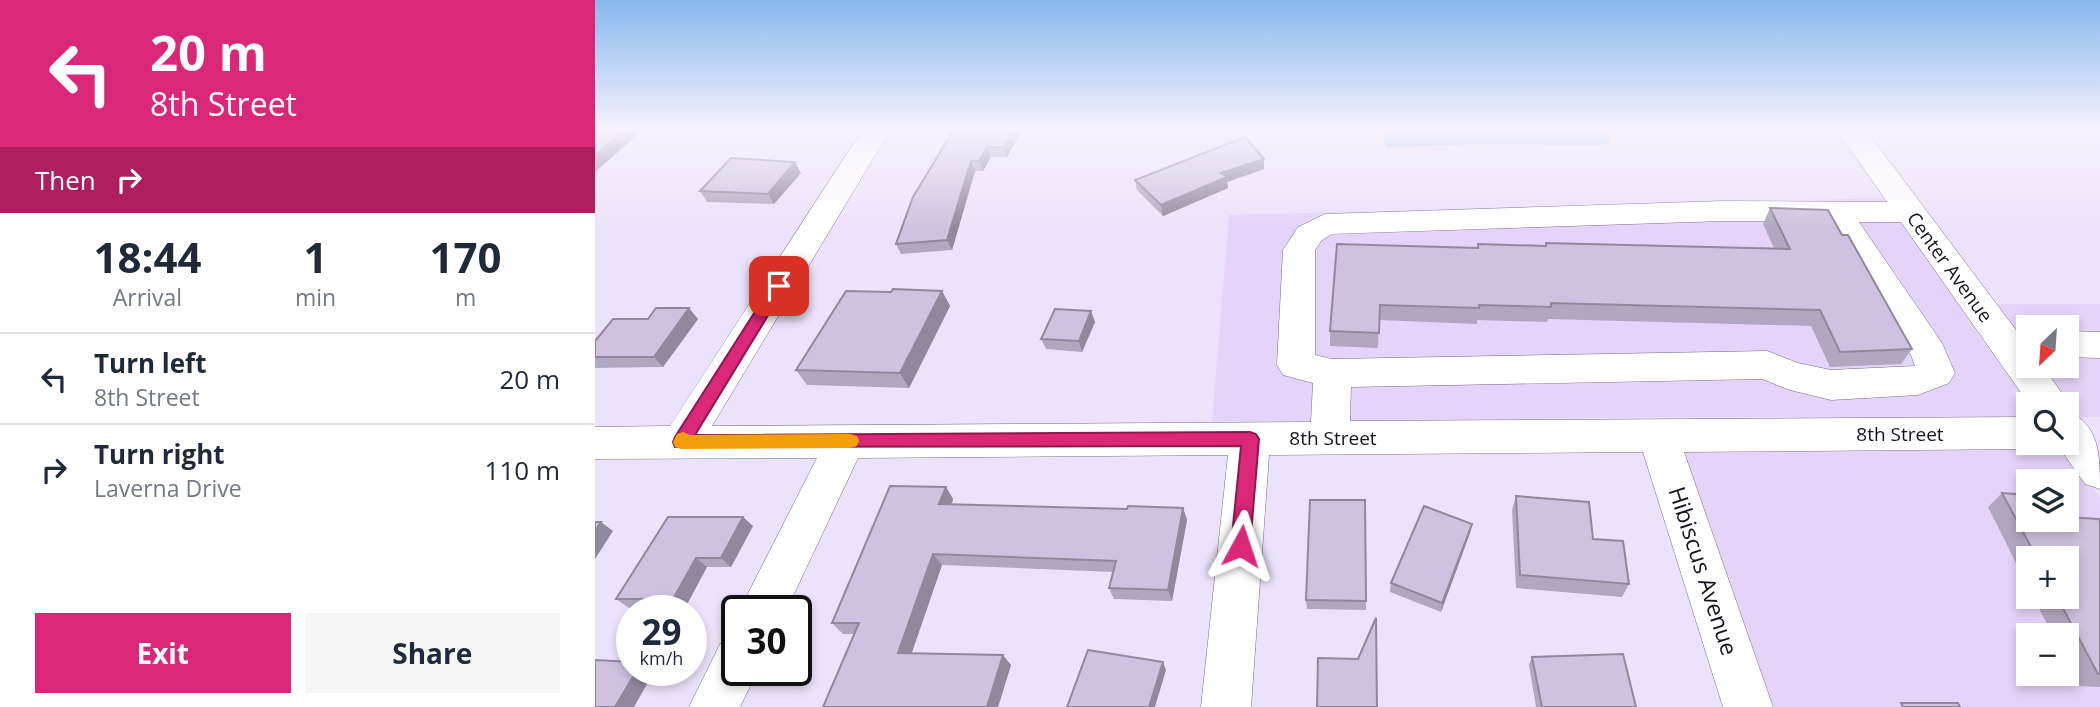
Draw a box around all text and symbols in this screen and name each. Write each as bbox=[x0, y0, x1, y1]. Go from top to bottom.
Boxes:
text: 20 m bbox=[150, 19, 267, 85]
icon: left bbox=[35, 28, 126, 119]
text: 8th Street bbox=[150, 82, 297, 125]
icon: right bbox=[110, 161, 148, 199]
text: Then bbox=[35, 162, 96, 198]
street label: Center Avenue bbox=[1901, 207, 1999, 327]
text: 18:44 bbox=[93, 228, 201, 285]
text: 1 bbox=[303, 228, 328, 285]
text: 170 bbox=[430, 228, 502, 285]
pin bbox=[749, 256, 809, 316]
icon: arrive bbox=[760, 267, 798, 305]
text: Arrival bbox=[113, 281, 182, 313]
text: min bbox=[295, 281, 336, 313]
text: m bbox=[455, 281, 476, 313]
north arrow bbox=[2016, 315, 2079, 378]
map controls bbox=[2016, 315, 2079, 686]
text: Turn left bbox=[94, 345, 206, 381]
icon: left bbox=[35, 360, 73, 398]
text: 20 m bbox=[499, 361, 560, 397]
text: 8th Street bbox=[94, 381, 200, 413]
button: search bbox=[2016, 392, 2079, 455]
street label: 8th Street bbox=[1856, 421, 1944, 447]
street label: 8th Street bbox=[1289, 425, 1377, 451]
text: Turn right bbox=[94, 436, 225, 472]
icon: right bbox=[35, 451, 73, 489]
text: 110 m bbox=[485, 452, 560, 488]
button: layers bbox=[2016, 469, 2079, 532]
text: Laverna Drive bbox=[94, 472, 242, 504]
street label: Hibiscus Avenue bbox=[1662, 482, 1746, 659]
position arrow bbox=[1204, 509, 1278, 583]
button: + bbox=[2016, 546, 2079, 609]
speed limit sign: 30 bbox=[721, 595, 812, 686]
text: 29 bbox=[641, 608, 682, 655]
button: Exit bbox=[35, 613, 291, 693]
button: Share bbox=[305, 613, 560, 693]
button: − bbox=[2016, 623, 2079, 686]
text: km/h bbox=[640, 646, 683, 670]

